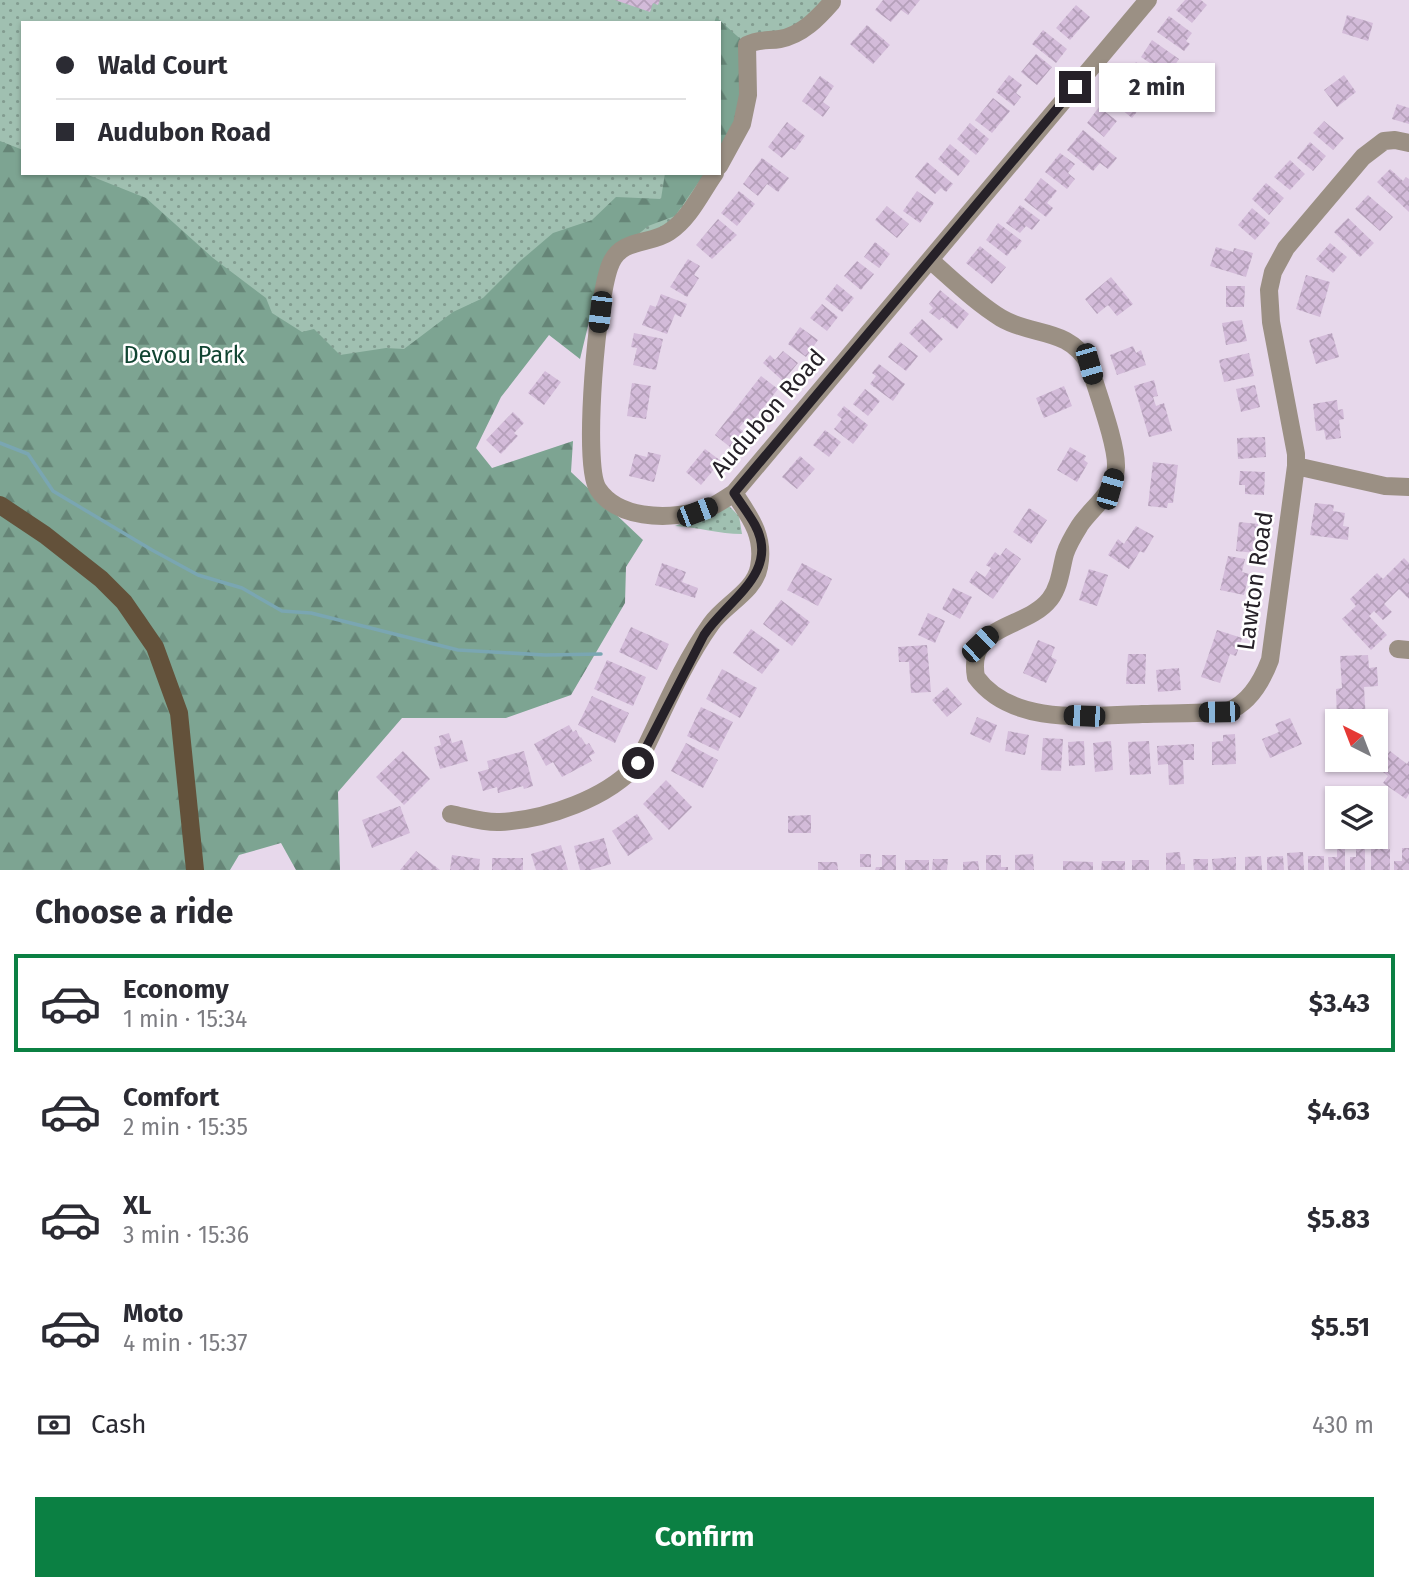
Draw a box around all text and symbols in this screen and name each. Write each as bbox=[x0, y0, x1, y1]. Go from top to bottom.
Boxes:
text: Wald Court bbox=[98, 50, 228, 81]
callout: 2 min bbox=[1100, 62, 1215, 112]
route end bbox=[1059, 71, 1091, 103]
text: 2 min bbox=[1129, 73, 1185, 101]
text: Audubon Road bbox=[98, 117, 271, 148]
car bbox=[588, 290, 613, 334]
park label: Devou Park bbox=[123, 341, 246, 369]
car bbox=[1074, 341, 1105, 387]
street label: Audubon Road bbox=[705, 343, 831, 483]
car bbox=[1095, 466, 1126, 512]
car bbox=[674, 495, 721, 529]
street label: Lawton Road bbox=[1231, 510, 1279, 652]
car bbox=[958, 622, 1003, 666]
car bbox=[1198, 701, 1241, 723]
car bbox=[1063, 705, 1106, 727]
north arrow bbox=[1325, 709, 1388, 772]
map controls bbox=[1325, 709, 1388, 849]
route start bbox=[622, 747, 654, 779]
button: layers bbox=[1325, 786, 1388, 849]
text: Choose a ride bbox=[35, 893, 233, 931]
icon: car bbox=[39, 972, 102, 1035]
text: Economy bbox=[123, 974, 229, 1005]
text: $3.43 bbox=[1309, 988, 1370, 1019]
text: 1 min · 15:34 bbox=[123, 1005, 247, 1033]
icon: car bbox=[39, 1080, 102, 1143]
text: Comfort bbox=[123, 1082, 219, 1113]
text: $4.63 bbox=[1307, 1096, 1370, 1127]
text: 2 min · 15:35 bbox=[123, 1113, 248, 1141]
icon: car bbox=[39, 1188, 102, 1251]
text: XL bbox=[123, 1190, 151, 1221]
text: $5.83 bbox=[1307, 1204, 1370, 1235]
text: 3 min · 15:36 bbox=[123, 1221, 249, 1249]
icon: car bbox=[39, 1296, 102, 1359]
text: Moto bbox=[123, 1298, 183, 1329]
text: $5.51 bbox=[1311, 1312, 1370, 1343]
text: 4 min · 15:37 bbox=[123, 1329, 248, 1357]
icon: cash bbox=[35, 1406, 73, 1444]
text: Cash bbox=[91, 1409, 147, 1440]
text: 430 m bbox=[1312, 1411, 1374, 1439]
button: Confirm bbox=[35, 1497, 1374, 1577]

